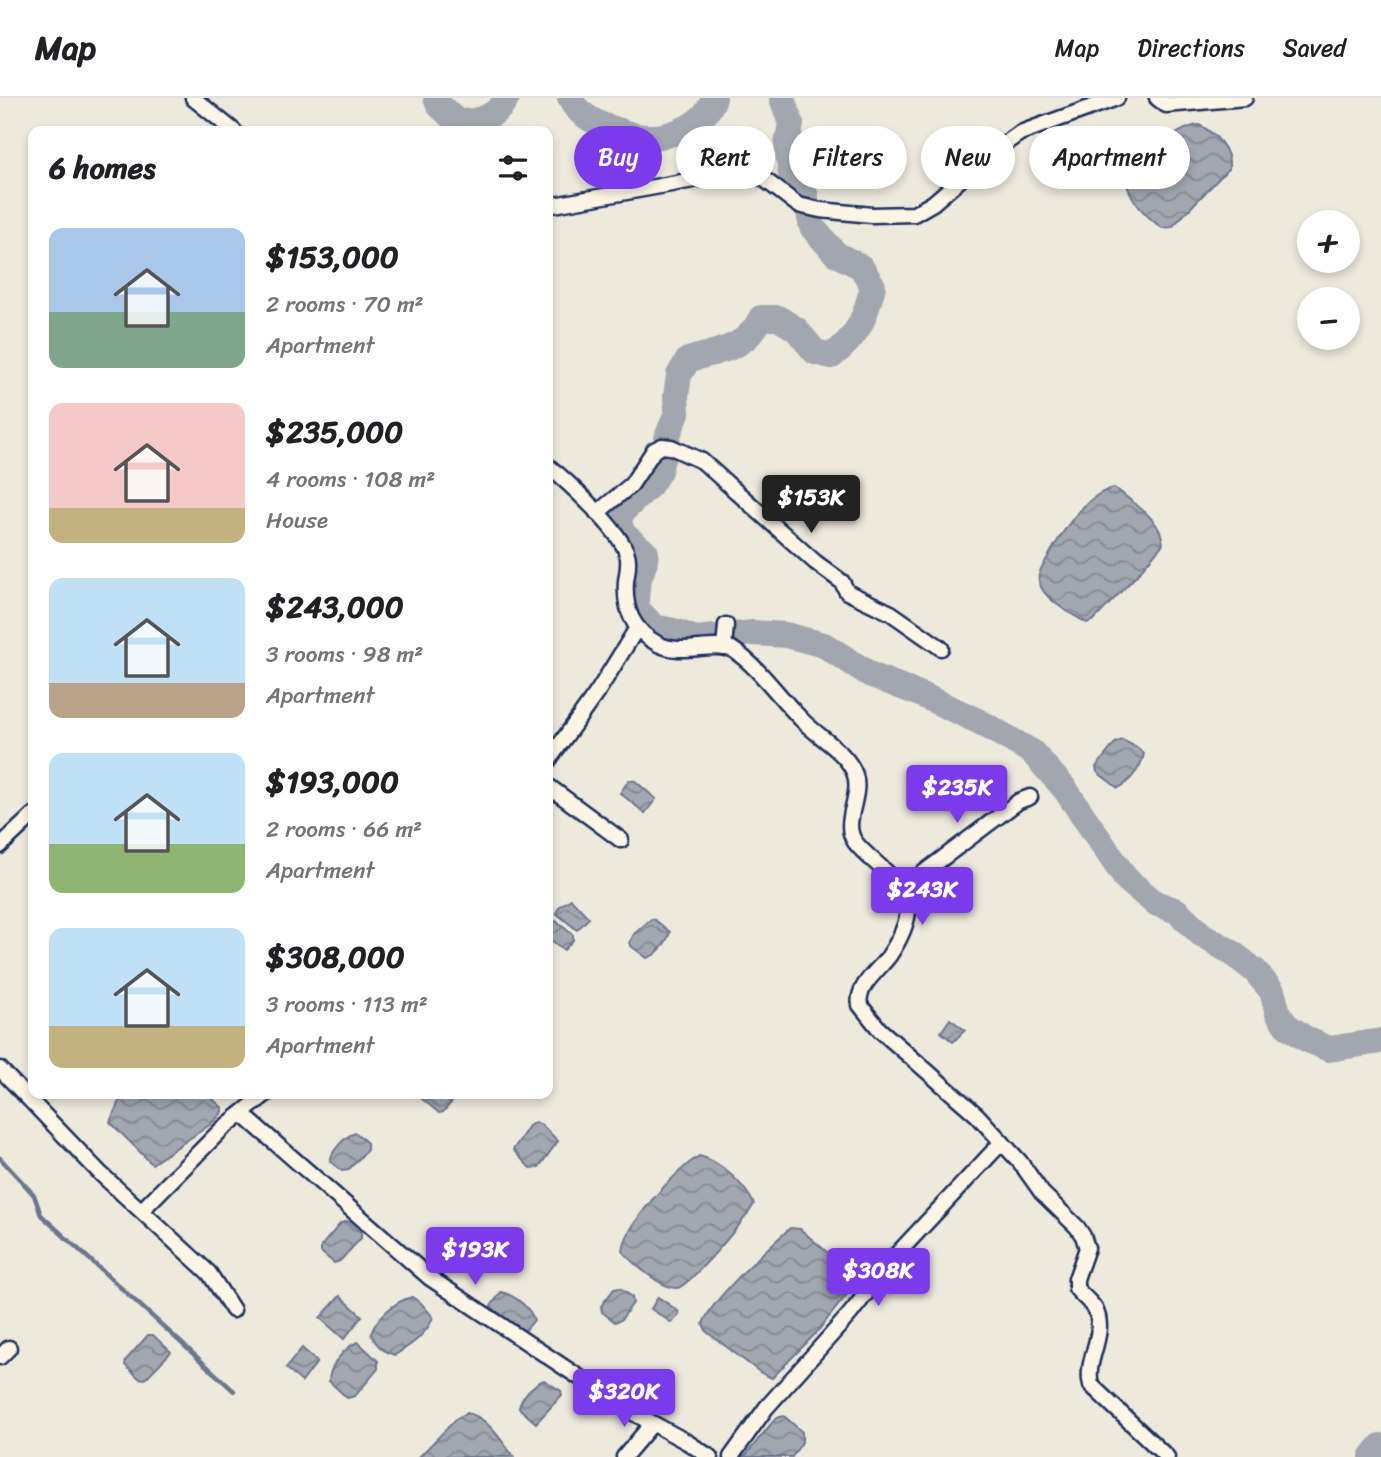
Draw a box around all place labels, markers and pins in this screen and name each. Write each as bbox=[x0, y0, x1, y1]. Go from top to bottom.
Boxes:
pin: $153K bbox=[762, 476, 860, 535]
pin: $235K bbox=[908, 766, 1006, 825]
pin: $243K bbox=[873, 868, 971, 927]
pin: $193K bbox=[426, 1228, 524, 1287]
pin: $308K bbox=[829, 1248, 927, 1308]
pin: $320K bbox=[575, 1370, 673, 1429]

